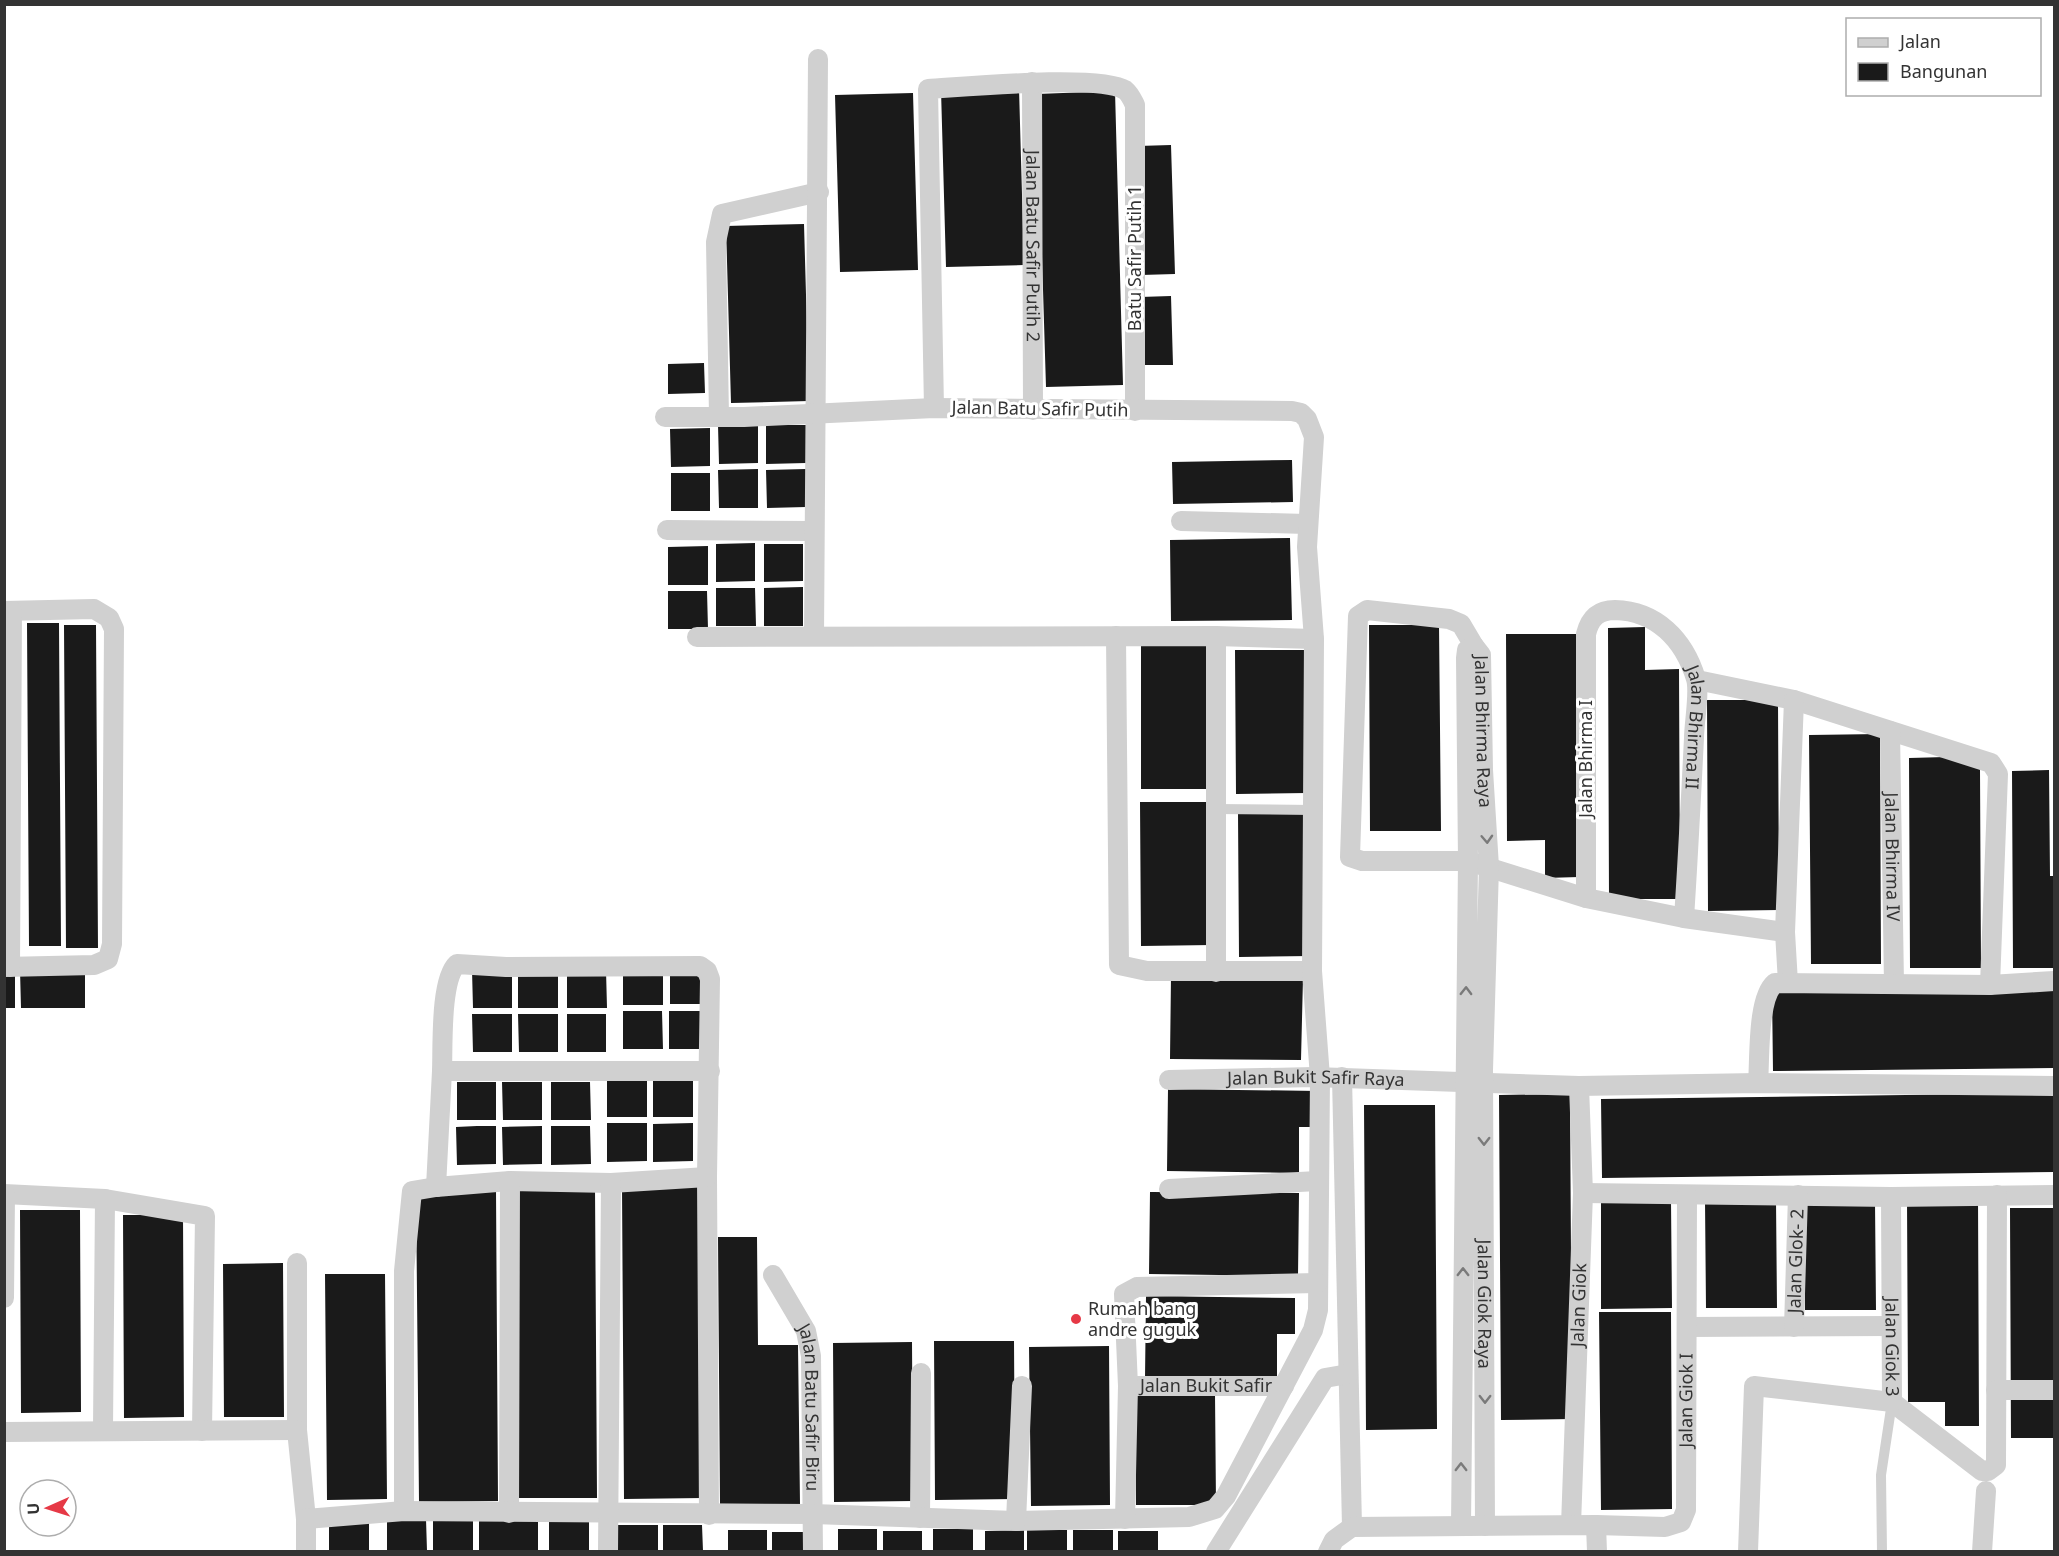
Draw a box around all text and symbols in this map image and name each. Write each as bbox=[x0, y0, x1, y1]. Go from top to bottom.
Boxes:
legend bbox=[1846, 18, 2041, 96]
text: Jalan bbox=[1898, 29, 1941, 53]
text: Bangunan bbox=[1900, 59, 1987, 83]
street label: Jalan Batu Safir Putih 2 bbox=[1021, 148, 1046, 342]
street label: Batu Safir Putih 1 bbox=[1122, 185, 1146, 331]
street label: Jalan Batu Safir Putih bbox=[949, 394, 1129, 422]
street label: Jalan Bhirma Raya bbox=[1470, 653, 1498, 808]
street label: Jalan Bhirma II bbox=[1680, 659, 1710, 790]
street label: Jalan Bhirma I bbox=[1573, 700, 1597, 820]
street label: Jalan Bhirma IV bbox=[1880, 790, 1906, 922]
one-way arrow bbox=[1481, 835, 1494, 844]
one-way arrow bbox=[1460, 986, 1472, 995]
street label: Jalan Bukit Safir Raya bbox=[1225, 1064, 1405, 1091]
one-way arrow bbox=[1478, 1137, 1490, 1146]
street label: Jalan Glok- 2 bbox=[1781, 1208, 1809, 1316]
street label: Jalan Giok Raya bbox=[1473, 1237, 1497, 1369]
street label: Jalan Giok bbox=[1564, 1262, 1591, 1349]
one-way arrow bbox=[1457, 1268, 1469, 1277]
street label: Jalan Giok 3 bbox=[1880, 1295, 1905, 1396]
place label: Rumah bang andre guguk bbox=[1088, 1296, 1197, 1341]
marker: Rumah bang andre guguk bbox=[1069, 1312, 1083, 1326]
street label: Jalan Batu Safir Biru bbox=[792, 1317, 825, 1491]
street label: Jalan Giok I bbox=[1673, 1353, 1697, 1450]
street label: Jalan Bukit Safir bbox=[1138, 1373, 1273, 1397]
one-way arrow bbox=[1479, 1395, 1491, 1404]
one-way arrow bbox=[1455, 1463, 1467, 1472]
north arrow bbox=[18, 1478, 78, 1538]
text: U bbox=[22, 1502, 44, 1515]

